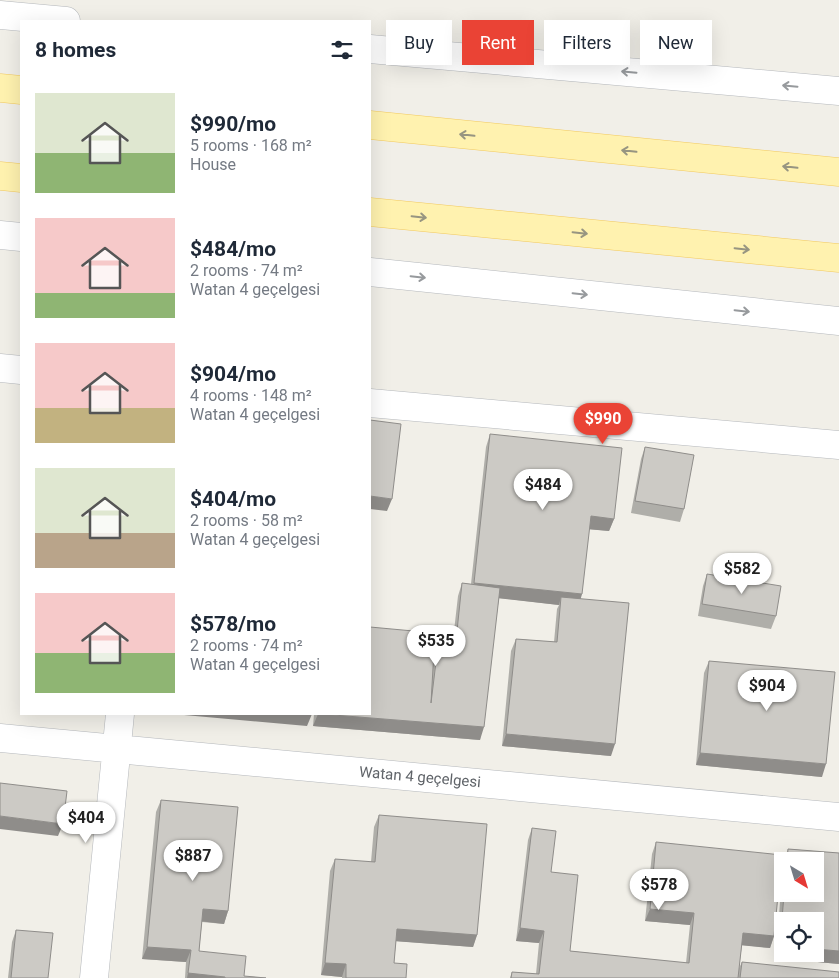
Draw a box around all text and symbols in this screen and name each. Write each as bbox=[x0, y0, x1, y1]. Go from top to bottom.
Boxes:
chip: Buy bbox=[386, 20, 452, 65]
chip: Rent bbox=[462, 20, 534, 65]
chip: Filters bbox=[544, 20, 630, 65]
chip: New bbox=[640, 20, 712, 65]
icon: filters bbox=[328, 36, 356, 64]
text: 8 homes bbox=[35, 38, 116, 62]
one-way arrow bbox=[621, 67, 637, 77]
one-way arrow bbox=[783, 82, 799, 91]
text: $990/mo bbox=[190, 112, 276, 136]
icon: home bbox=[75, 113, 135, 173]
one-way arrow bbox=[459, 130, 475, 140]
text: 5 rooms · 168 m² bbox=[190, 136, 312, 155]
one-way arrow bbox=[621, 146, 637, 156]
text: House bbox=[190, 155, 236, 174]
one-way arrow bbox=[783, 163, 799, 172]
one-way arrow bbox=[410, 212, 426, 222]
one-way arrow bbox=[572, 228, 588, 238]
text: $484/mo bbox=[190, 237, 276, 261]
icon: home bbox=[75, 238, 135, 298]
one-way arrow bbox=[734, 244, 750, 253]
text: 2 rooms · 74 m² bbox=[190, 261, 303, 280]
one-way arrow bbox=[410, 272, 426, 282]
text: Watan 4 geçelgesi bbox=[190, 280, 320, 299]
one-way arrow bbox=[572, 289, 588, 299]
one-way arrow bbox=[733, 306, 749, 316]
text: $904/mo bbox=[190, 362, 276, 386]
icon: home bbox=[75, 363, 135, 423]
text: 4 rooms · 148 m² bbox=[190, 386, 312, 405]
pin: $990 bbox=[573, 402, 633, 445]
text: Watan 4 geçelgesi bbox=[190, 405, 320, 424]
text: $990 bbox=[585, 409, 621, 428]
pin: $484 bbox=[513, 468, 573, 511]
text: $484 bbox=[525, 475, 561, 494]
text: $404/mo bbox=[190, 487, 276, 511]
icon: home bbox=[75, 488, 135, 548]
text: 2 rooms · 58 m² bbox=[190, 511, 303, 530]
text: Watan 4 geçelgesi bbox=[190, 530, 320, 549]
pin: $582 bbox=[712, 552, 772, 595]
text: $582 bbox=[724, 559, 760, 578]
text: $578/mo bbox=[190, 612, 276, 636]
icon: home bbox=[75, 613, 135, 673]
pin: $535 bbox=[406, 624, 466, 667]
text: $535 bbox=[418, 631, 454, 650]
text: 2 rooms · 74 m² bbox=[190, 636, 303, 655]
text: Watan 4 geçelgesi bbox=[190, 655, 320, 674]
pin: $904 bbox=[737, 670, 797, 712]
text: $904 bbox=[749, 676, 785, 695]
street label: Watan 4 geçelgesi bbox=[358, 763, 482, 791]
pin: $404 bbox=[56, 802, 116, 844]
text: $404 bbox=[68, 808, 104, 827]
pin: $887 bbox=[163, 840, 223, 882]
text: $887 bbox=[175, 846, 211, 865]
north arrow bbox=[774, 852, 824, 902]
map controls bbox=[774, 852, 824, 962]
pin: $578 bbox=[629, 868, 689, 911]
text: $578 bbox=[641, 875, 677, 894]
button: locate bbox=[774, 912, 824, 962]

